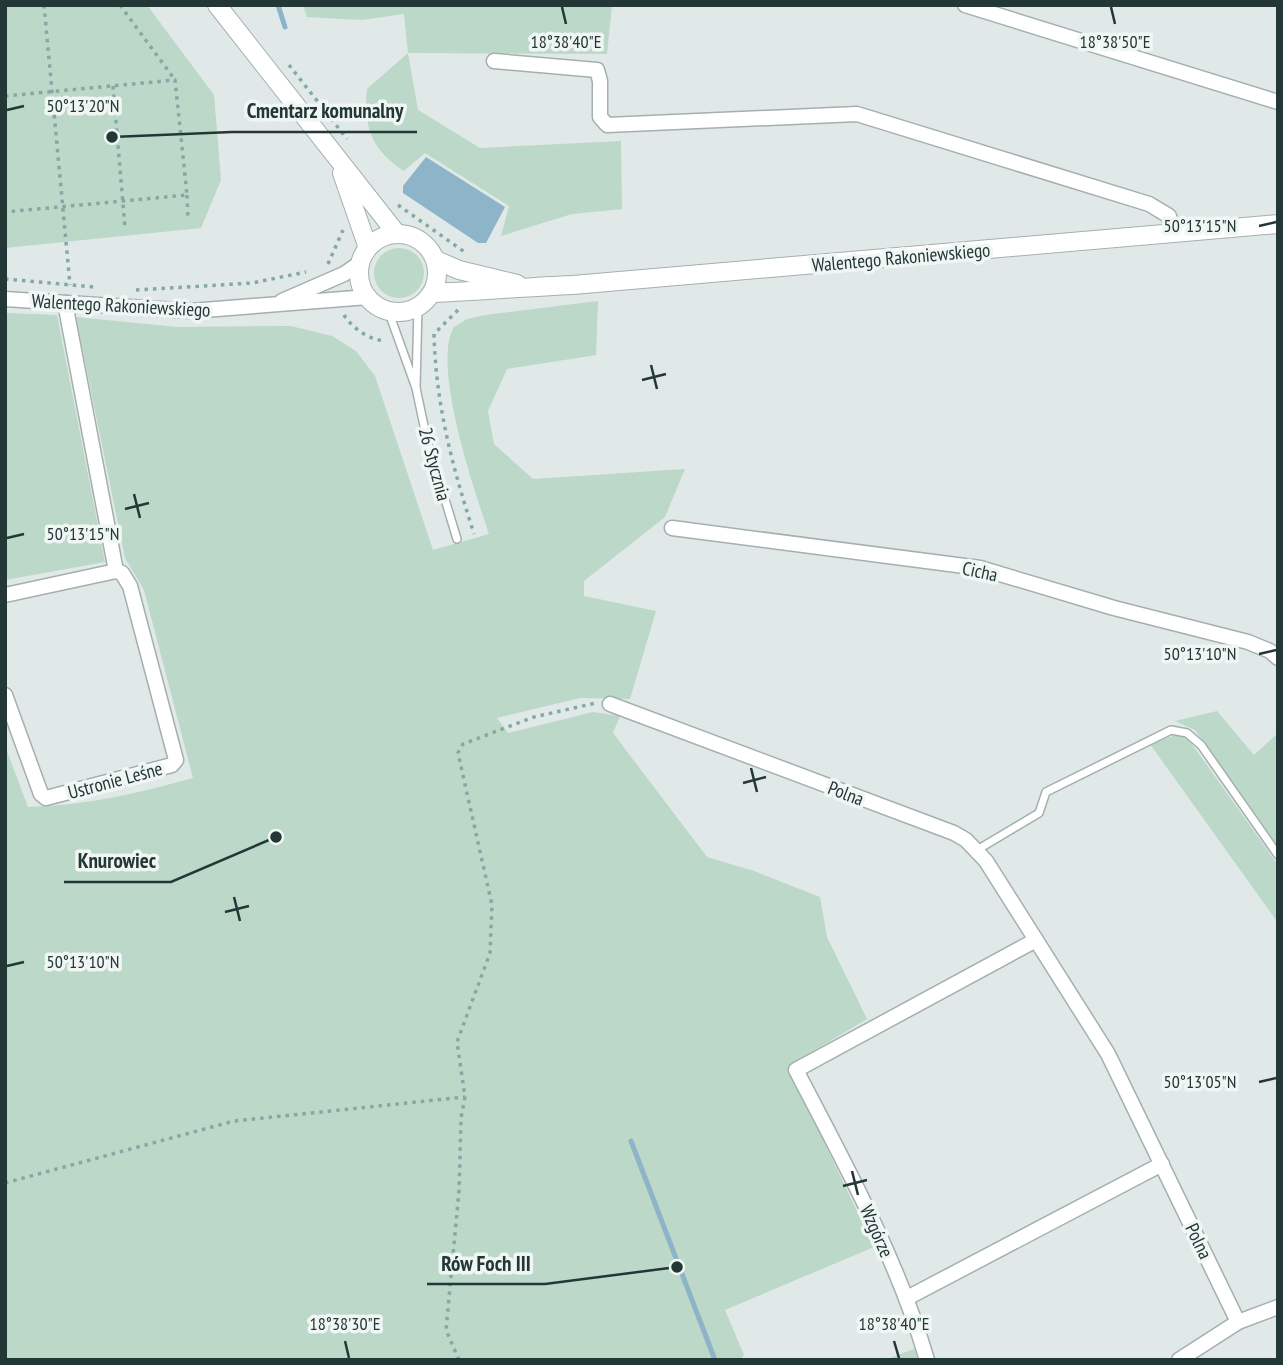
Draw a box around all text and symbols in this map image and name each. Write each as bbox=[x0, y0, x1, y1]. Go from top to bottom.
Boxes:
text: 18°38'40"E bbox=[531, 30, 601, 53]
text: 18°38'50"E bbox=[1080, 30, 1150, 53]
callout: Cmentarz komunalny bbox=[232, 90, 417, 132]
text: 50°13'20"N bbox=[47, 94, 119, 117]
text: Cmentarz komunalny bbox=[247, 97, 404, 124]
text: 50°13'15"N bbox=[1164, 214, 1236, 237]
street label: Walentego Rakoniewskiego bbox=[811, 237, 991, 277]
street label: Walentego Rakoniewskiego bbox=[31, 288, 211, 322]
street label: 26 Stycznia bbox=[414, 425, 456, 503]
text: 50°13'15"N bbox=[47, 522, 119, 545]
street label: Cicha bbox=[960, 556, 1000, 586]
text: 50°13'10"N bbox=[1164, 642, 1236, 665]
street label: Ustronie Leśne bbox=[65, 756, 165, 804]
street label: Polna bbox=[825, 775, 867, 811]
callout: Knurowiec bbox=[64, 840, 171, 882]
text: Knurowiec bbox=[78, 847, 157, 874]
text: 50°13'10"N bbox=[47, 950, 119, 973]
text: 50°13'05"N bbox=[1164, 1070, 1236, 1093]
street label: Wzgórze bbox=[855, 1201, 899, 1261]
street label: Polna bbox=[1180, 1219, 1218, 1263]
callout: Rów Foch III bbox=[427, 1242, 545, 1284]
text: Rów Foch III bbox=[441, 1250, 531, 1277]
text: 18°38'30"E bbox=[310, 1312, 380, 1335]
text: 18°38'40"E bbox=[859, 1312, 929, 1335]

